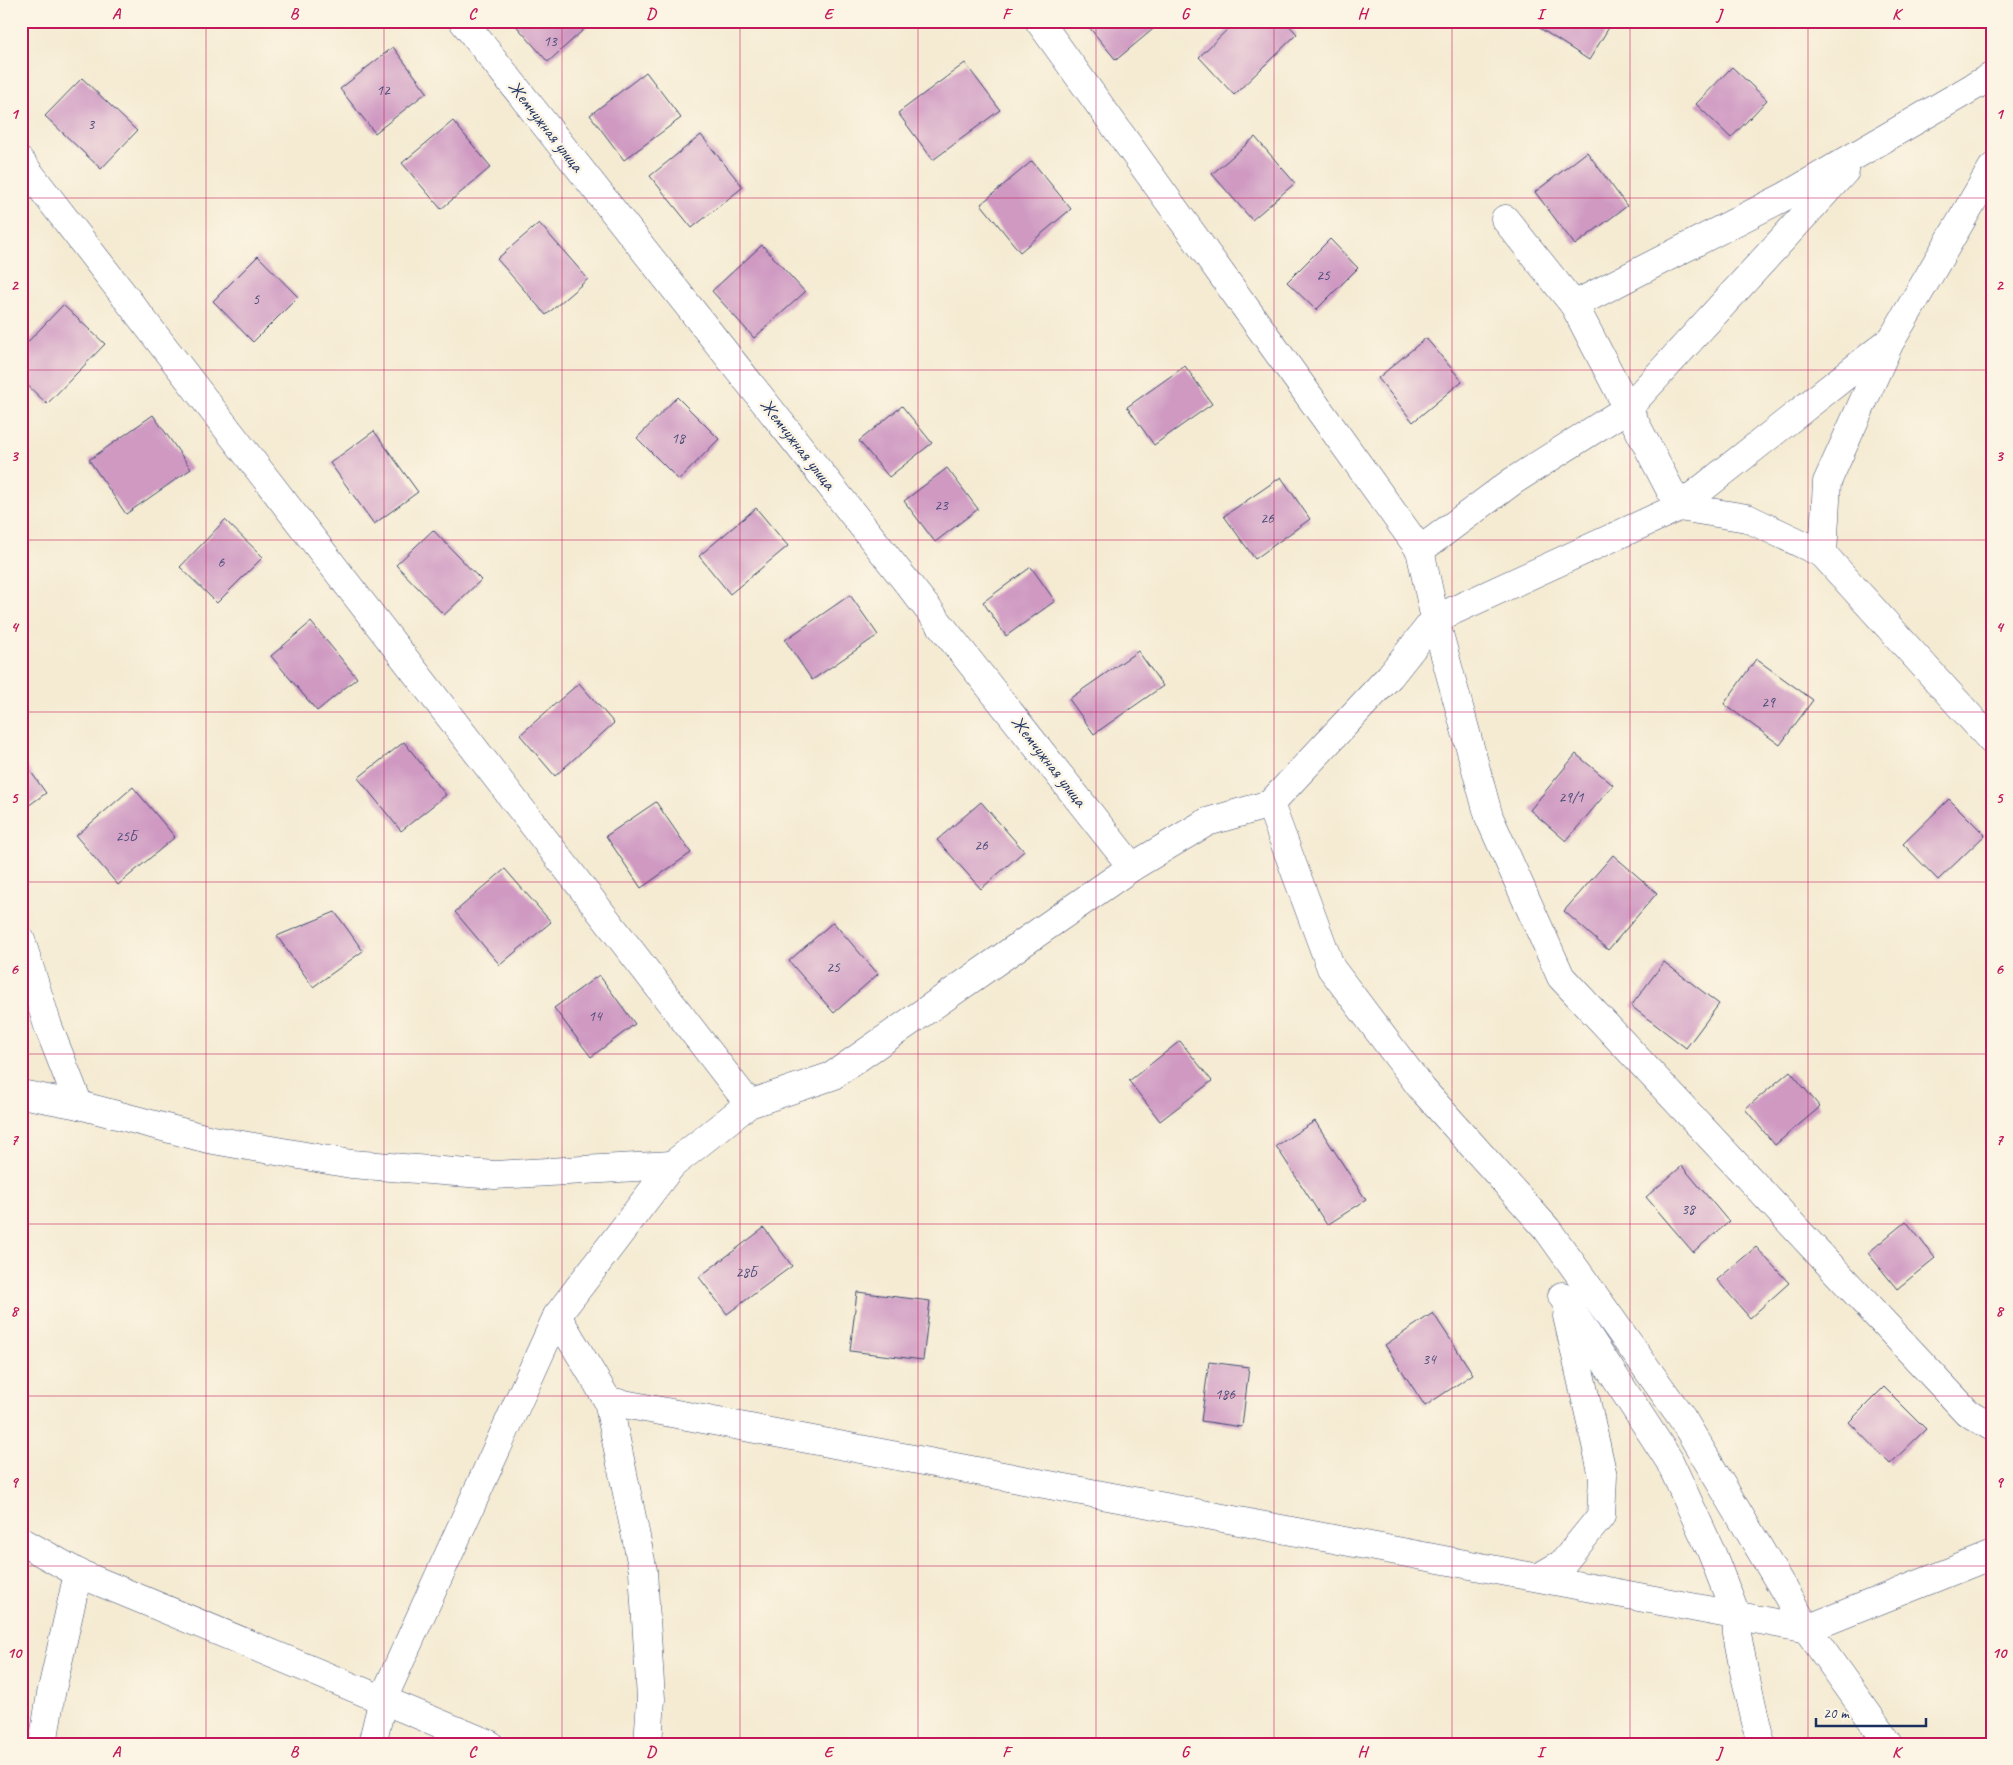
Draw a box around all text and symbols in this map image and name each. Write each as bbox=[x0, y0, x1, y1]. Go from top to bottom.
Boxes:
text: A bbox=[112, 4, 122, 24]
text: B bbox=[290, 4, 300, 24]
text: C bbox=[468, 4, 478, 24]
text: D bbox=[646, 4, 657, 24]
text: E bbox=[824, 4, 835, 24]
text: F bbox=[1002, 4, 1013, 24]
text: G bbox=[1181, 4, 1191, 24]
text: H bbox=[1357, 4, 1369, 24]
text: I bbox=[1537, 4, 1547, 24]
text: J bbox=[1715, 4, 1724, 24]
text: K bbox=[1892, 4, 1904, 24]
house number: 13 bbox=[543, 32, 558, 51]
street label: Жемчужная улица bbox=[504, 76, 589, 177]
house number: 12 bbox=[376, 81, 391, 100]
text: 1 bbox=[10, 104, 19, 124]
text: 1 bbox=[1995, 104, 2004, 124]
house number: 3 bbox=[88, 115, 96, 134]
house number: 25 bbox=[1316, 266, 1331, 285]
text: 2 bbox=[10, 275, 19, 295]
text: 2 bbox=[1995, 275, 2004, 295]
house number: 5 bbox=[253, 290, 261, 309]
street label: Жемчужная улица bbox=[756, 394, 841, 495]
house number: 18 bbox=[671, 429, 686, 448]
text: 3 bbox=[10, 446, 19, 466]
text: 3 bbox=[1995, 446, 2004, 466]
house number: 23 bbox=[934, 496, 949, 515]
house number: 26 bbox=[1260, 509, 1275, 528]
house number: 6 bbox=[218, 553, 226, 572]
text: 4 bbox=[10, 617, 19, 637]
text: 4 bbox=[1995, 617, 2004, 637]
house number: 29 bbox=[1761, 693, 1776, 712]
street label: Жемчужная улица bbox=[1007, 711, 1092, 812]
text: 5 bbox=[11, 788, 20, 808]
house number: 29/1 bbox=[1558, 788, 1585, 807]
text: 5 bbox=[1996, 788, 2005, 808]
house number: 25Б bbox=[115, 827, 139, 846]
house number: 26 bbox=[974, 836, 989, 855]
house number: 25 bbox=[826, 958, 841, 977]
text: 6 bbox=[10, 959, 19, 979]
text: 6 bbox=[1995, 959, 2004, 979]
house number: 14 bbox=[588, 1007, 603, 1026]
text: 7 bbox=[10, 1130, 19, 1150]
text: 7 bbox=[1995, 1130, 2004, 1150]
house number: 38 bbox=[1681, 1200, 1696, 1219]
house number: 28Б bbox=[735, 1263, 759, 1282]
text: 8 bbox=[10, 1301, 19, 1321]
text: 8 bbox=[1995, 1301, 2004, 1321]
house number: 34 bbox=[1422, 1350, 1437, 1369]
house number: 186 bbox=[1215, 1385, 1236, 1404]
text: 9 bbox=[10, 1472, 19, 1492]
text: 9 bbox=[1995, 1472, 2004, 1492]
text: 10 bbox=[7, 1643, 23, 1663]
text: 10 bbox=[1992, 1643, 2008, 1663]
scale bar bbox=[1816, 1695, 1926, 1727]
text: 20 m bbox=[1823, 1704, 1850, 1723]
text: A bbox=[112, 1742, 122, 1762]
text: B bbox=[290, 1742, 300, 1762]
text: C bbox=[468, 1742, 478, 1762]
text: D bbox=[646, 1742, 657, 1762]
text: E bbox=[824, 1742, 835, 1762]
text: F bbox=[1002, 1742, 1013, 1762]
text: G bbox=[1181, 1742, 1191, 1762]
text: H bbox=[1357, 1742, 1369, 1762]
text: I bbox=[1537, 1742, 1547, 1762]
text: J bbox=[1715, 1742, 1724, 1762]
text: K bbox=[1892, 1742, 1904, 1762]

